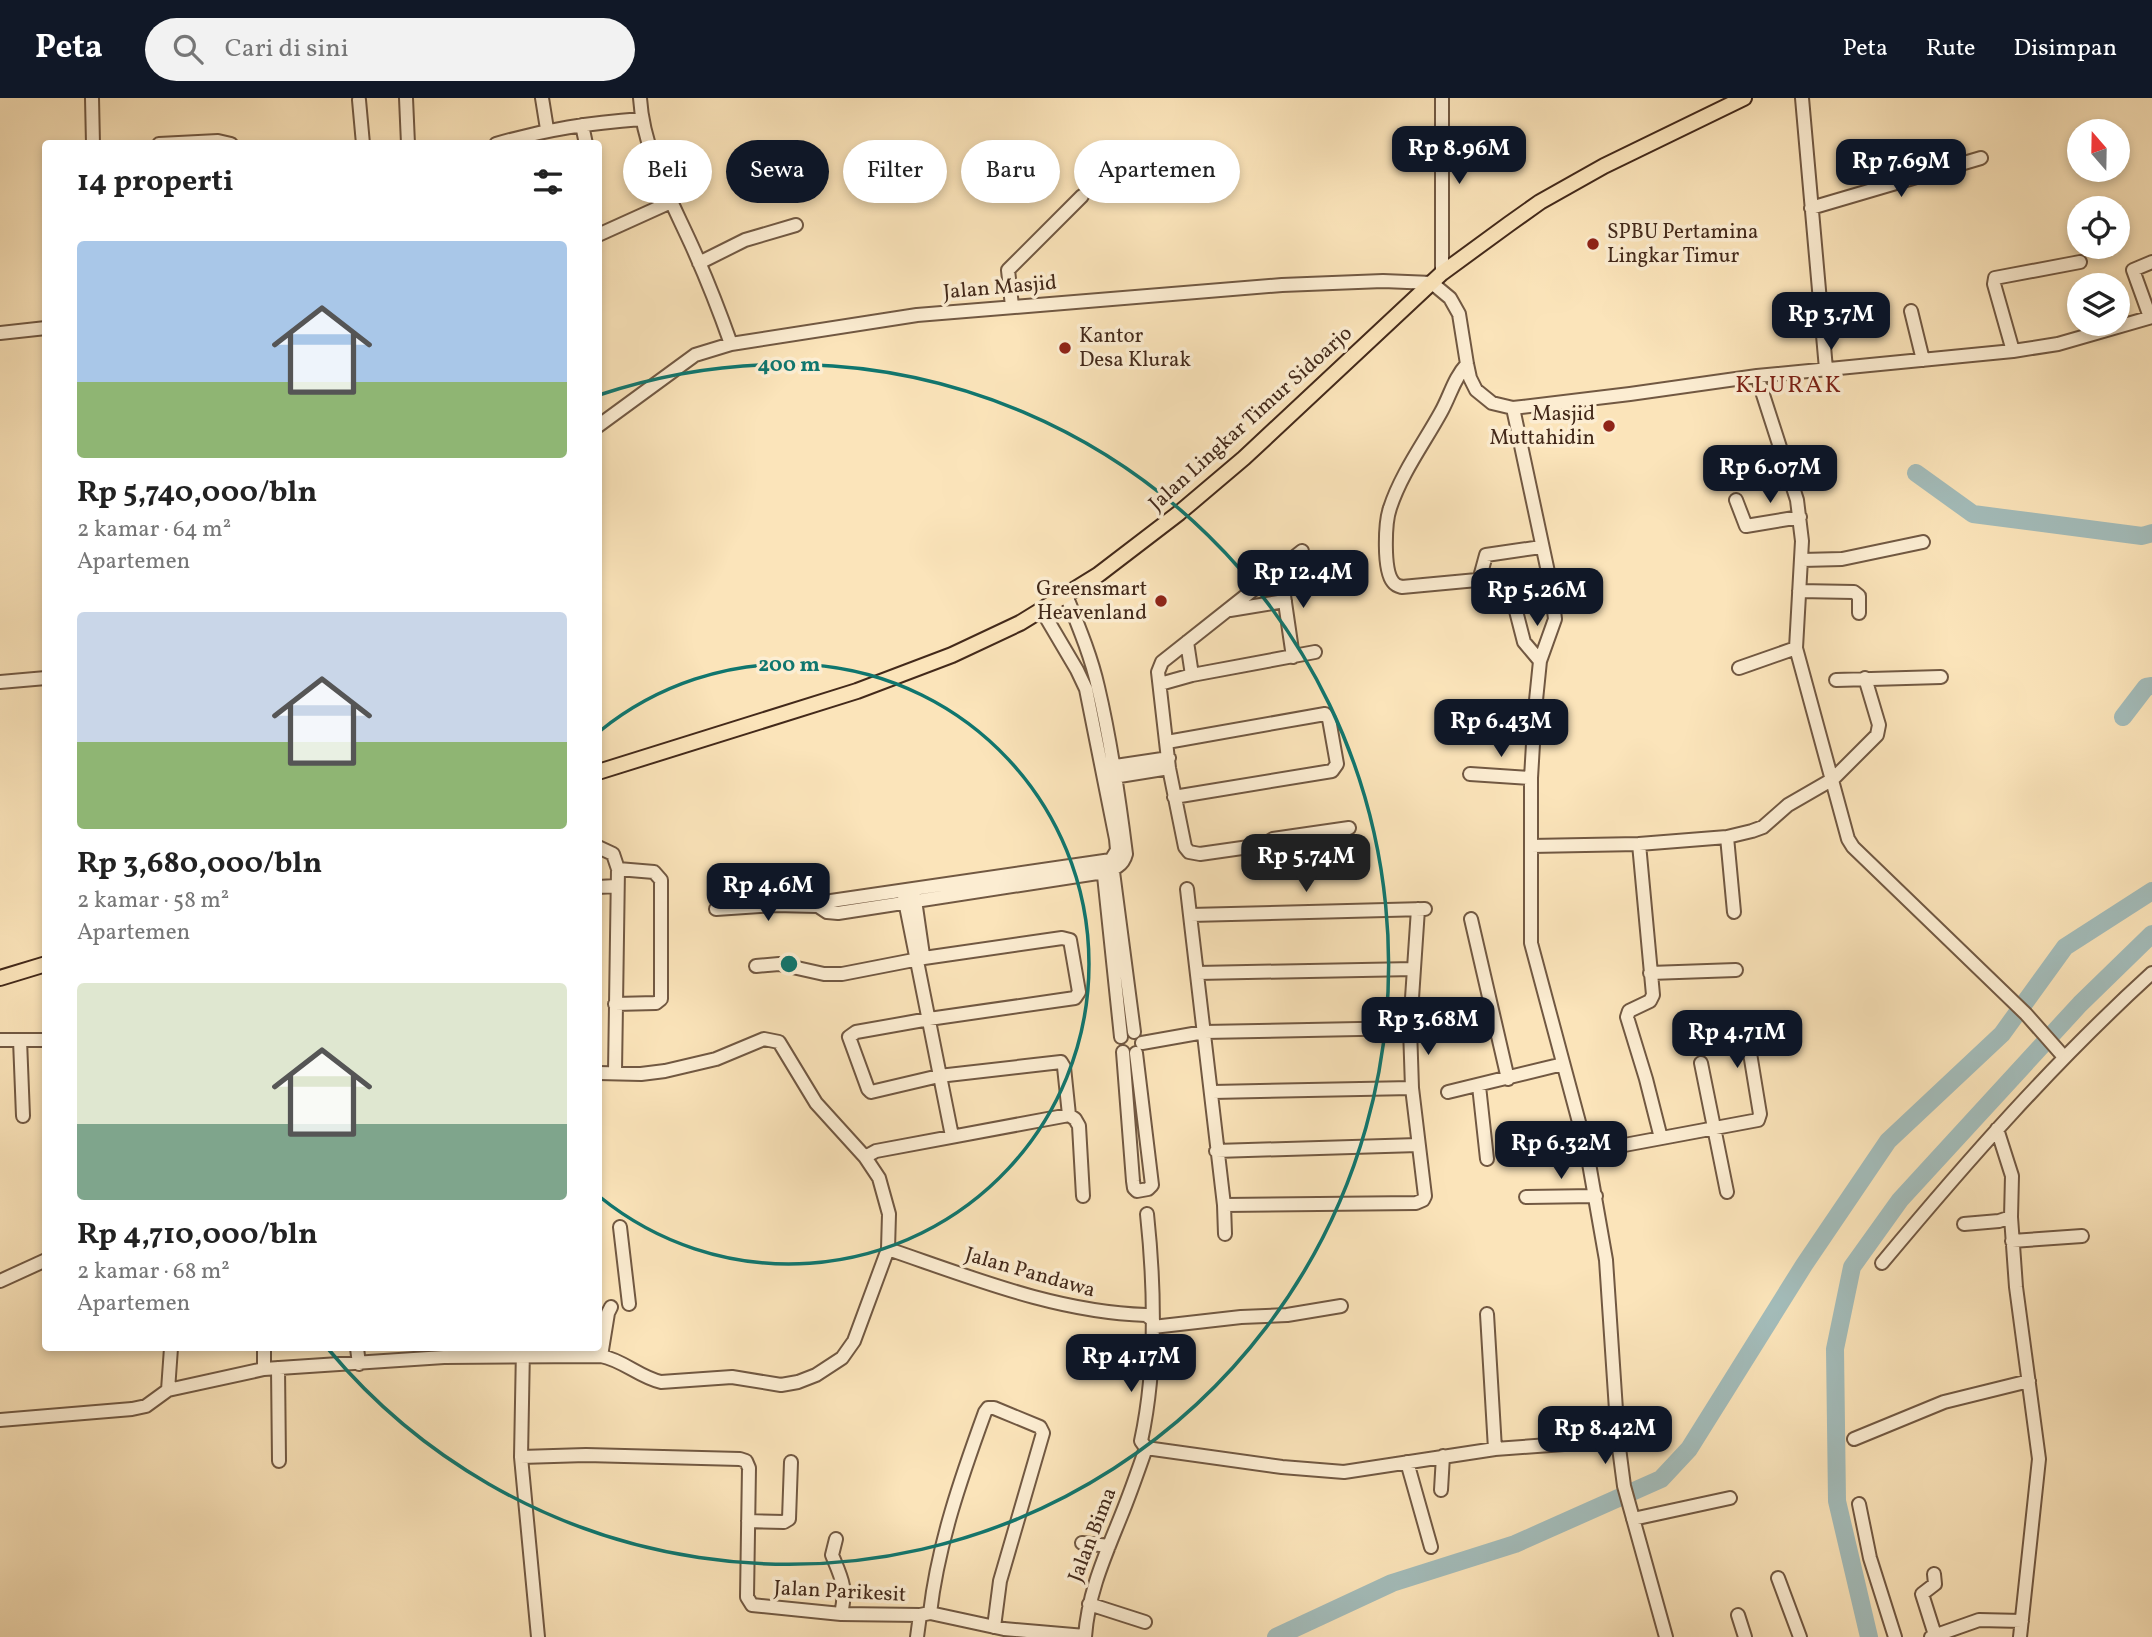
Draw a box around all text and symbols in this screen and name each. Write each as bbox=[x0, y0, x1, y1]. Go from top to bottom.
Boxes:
search box bbox=[145, 18, 635, 81]
text: Peta bbox=[35, 26, 103, 72]
icon: search bbox=[169, 30, 207, 68]
text: Cari di sini bbox=[225, 31, 349, 67]
text: Peta bbox=[1843, 32, 1888, 66]
text: Rute bbox=[1926, 32, 1975, 66]
text: Disimpan bbox=[2013, 32, 2117, 66]
north arrow bbox=[2067, 119, 2130, 182]
map controls bbox=[2067, 119, 2130, 336]
pin: Rp 8.96M bbox=[1387, 126, 1531, 186]
text: Rp 8.96M bbox=[1408, 133, 1510, 165]
chip: Beli bbox=[623, 140, 712, 203]
chip: Sewa bbox=[726, 140, 829, 203]
chip: Filter bbox=[843, 140, 947, 203]
chip: Baru bbox=[961, 140, 1060, 203]
chip: Apartemen bbox=[1074, 140, 1240, 203]
pin: Rp 7.69M bbox=[1829, 140, 1973, 199]
text: Rp 7.69M bbox=[1852, 146, 1950, 178]
text: 14 properti bbox=[77, 161, 234, 203]
icon: filters bbox=[529, 163, 567, 201]
button: locate bbox=[2067, 196, 2130, 259]
place label: SPBU Pertamina Lingkar Timur bbox=[1607, 218, 1759, 271]
marker: SPBU Pertamina Lingkar Timur bbox=[1585, 236, 1601, 252]
street label: Jalan Masjid bbox=[942, 269, 1058, 307]
button: layers bbox=[2067, 273, 2130, 336]
icon: home bbox=[259, 287, 385, 413]
pin: Rp 3.7M bbox=[1766, 292, 1896, 352]
text: Rp 3.7M bbox=[1788, 299, 1874, 331]
street label: Jalan Lingkar Timur Sidoarjo bbox=[1143, 320, 1359, 518]
place label: Kantor Desa Klurak bbox=[1079, 322, 1192, 375]
marker: Kantor Desa Klurak bbox=[1057, 340, 1073, 356]
text: 400 m bbox=[758, 351, 820, 380]
district label: KLURAK bbox=[1735, 369, 1843, 403]
place label: Masjid Muttahidin bbox=[1489, 400, 1595, 453]
marker: Masjid Muttahidin bbox=[1601, 418, 1617, 434]
pin: Rp 6.07M bbox=[1698, 446, 1842, 505]
text: Rp 6.07M bbox=[1719, 452, 1821, 484]
text: Rp 5,740,000/bln bbox=[77, 472, 317, 514]
text: 2 kamar · 64 m² bbox=[77, 514, 231, 546]
text: Apartemen bbox=[77, 546, 190, 578]
pin: Rp 12.4M bbox=[1231, 550, 1375, 610]
text: Rp 12.4M bbox=[1253, 557, 1353, 589]
pin: Rp 5.26M bbox=[1465, 568, 1609, 628]
place label: Greensmart Heavenland bbox=[1036, 575, 1147, 628]
text: Rp 5.26M bbox=[1487, 575, 1587, 607]
marker: Greensmart Heavenland bbox=[1153, 593, 1169, 609]
text: 200 m bbox=[758, 651, 820, 680]
icon: home bbox=[259, 658, 385, 784]
pin: Rp 6.43M bbox=[1429, 700, 1573, 759]
text: Rp 6.43M bbox=[1450, 706, 1552, 738]
pin: Rp 5.74M bbox=[1234, 834, 1378, 894]
text: Rp 5.74M bbox=[1257, 841, 1355, 873]
text: Rp 3,680,000/bln bbox=[77, 843, 322, 885]
pin: Rp 4.6M bbox=[703, 864, 833, 923]
text: Rp 4.6M bbox=[723, 870, 813, 902]
text: 2 kamar · 58 m² bbox=[77, 885, 229, 917]
text: Apartemen bbox=[77, 917, 190, 949]
centre of rings bbox=[777, 952, 801, 976]
pin: Rp 3.68M bbox=[1356, 998, 1500, 1057]
text: Rp 3.68M bbox=[1378, 1004, 1478, 1036]
pin: Rp 4.71M bbox=[1665, 1010, 1809, 1070]
text: Rp 4.71M bbox=[1688, 1017, 1786, 1049]
icon: home bbox=[259, 1029, 385, 1155]
pin: Rp 6.32M bbox=[1489, 1122, 1633, 1181]
text: Rp 6.32M bbox=[1511, 1128, 1611, 1160]
text: Rp 4,710,000/bln bbox=[77, 1214, 318, 1256]
street label: Jalan Pandawa bbox=[961, 1241, 1099, 1305]
text: 2 kamar · 68 m² bbox=[77, 1256, 230, 1288]
text: Apartemen bbox=[77, 1288, 190, 1320]
pin: Rp 4.17M bbox=[1059, 1334, 1203, 1394]
text: Rp 4.17M bbox=[1082, 1341, 1180, 1373]
pin: Rp 8.42M bbox=[1533, 1406, 1677, 1466]
text: Rp 8.42M bbox=[1554, 1413, 1656, 1445]
street label: Jalan Bima bbox=[1062, 1483, 1124, 1587]
street label: Jalan Parikesit bbox=[773, 1574, 907, 1610]

